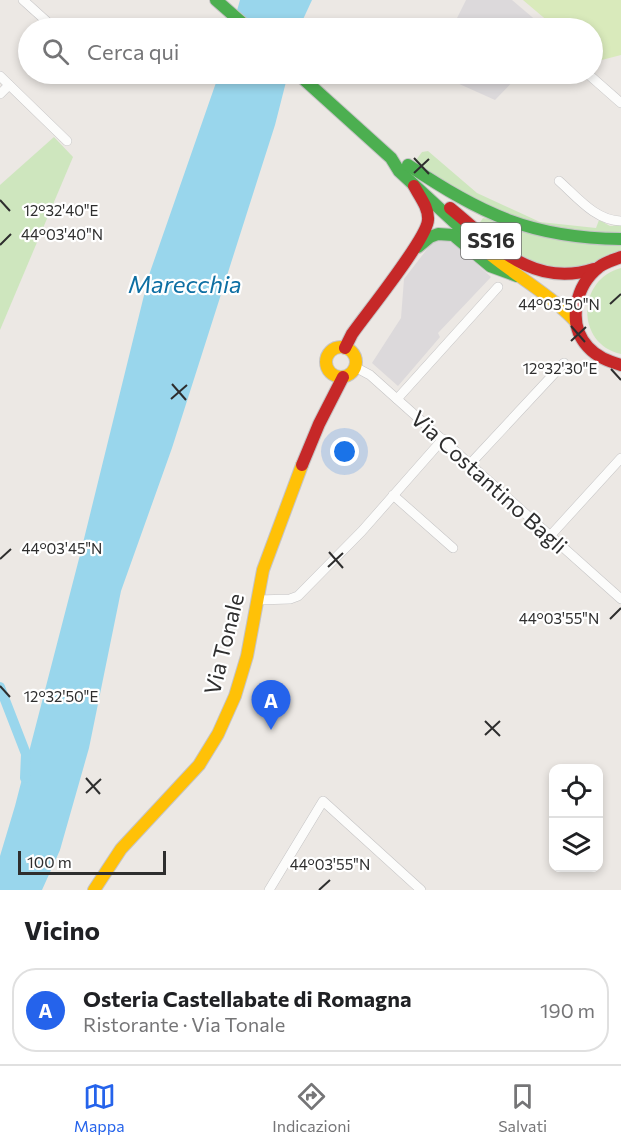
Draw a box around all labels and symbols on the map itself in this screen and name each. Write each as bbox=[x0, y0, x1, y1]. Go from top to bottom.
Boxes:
text: 12°32'40"E bbox=[23, 201, 99, 219]
road number: SS16 bbox=[461, 223, 521, 259]
text: 44°03'40"N bbox=[21, 225, 103, 243]
water label: Marecchia bbox=[128, 269, 242, 298]
text: 44°03'50"N bbox=[518, 295, 600, 313]
text: 12°32'30"E bbox=[523, 359, 597, 377]
street label: Via Costantino Bagli bbox=[406, 404, 573, 559]
your location bbox=[330, 437, 359, 466]
text: 44°03'45"N bbox=[22, 539, 102, 557]
street label: Via Tonale bbox=[198, 590, 249, 697]
text: 44°03'55"N bbox=[519, 609, 599, 627]
pin: A bbox=[252, 680, 290, 730]
text: 12°32'50"E bbox=[24, 687, 98, 705]
scale bar bbox=[18, 848, 166, 876]
text: 44°03'55"N bbox=[290, 855, 370, 873]

